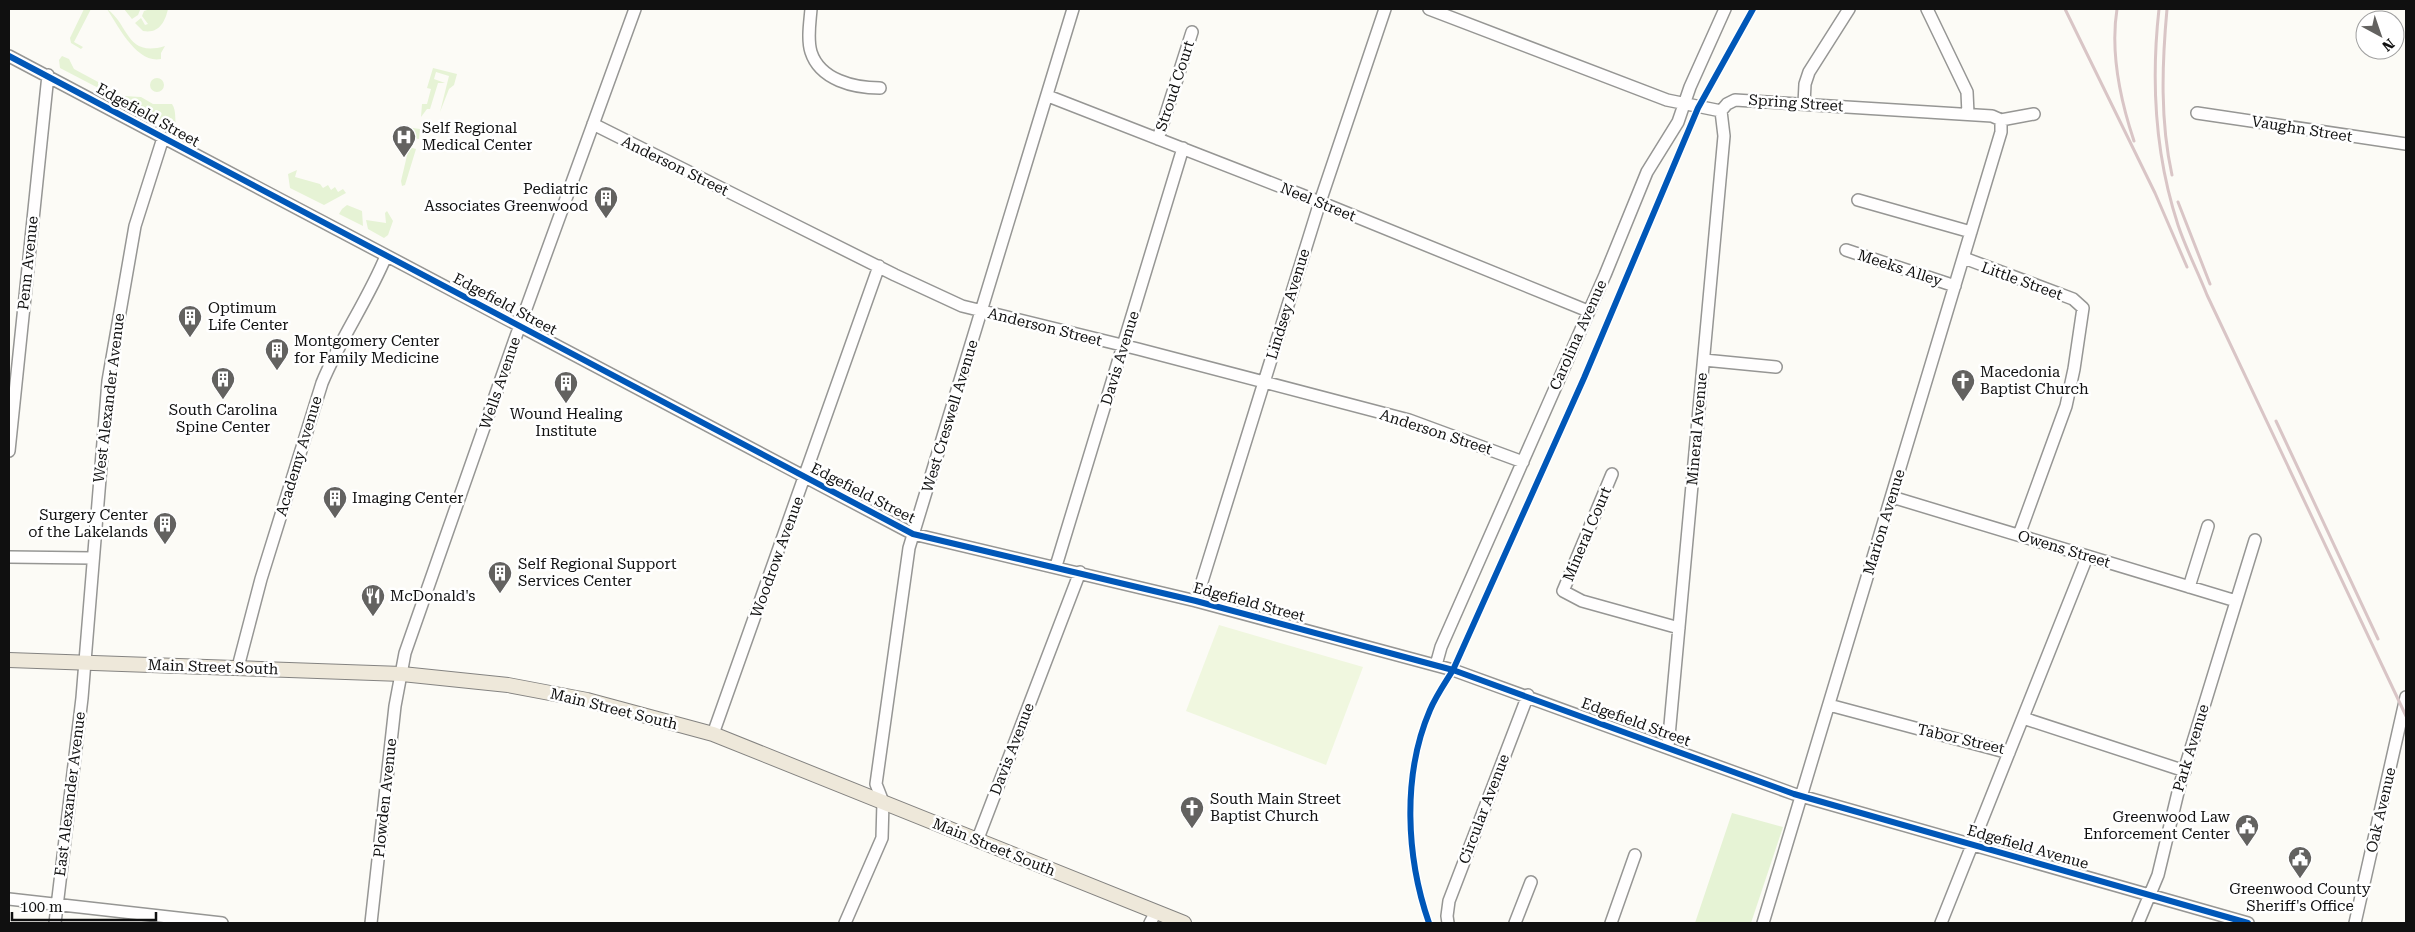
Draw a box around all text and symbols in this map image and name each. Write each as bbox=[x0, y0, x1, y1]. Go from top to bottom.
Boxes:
north arrow bbox=[2355, 10, 2405, 60]
text: N bbox=[2379, 35, 2398, 55]
street label: Stroud Court bbox=[1152, 38, 1198, 134]
street label: Edgefield Street bbox=[93, 79, 203, 151]
street label: Spring Street bbox=[1748, 91, 1844, 115]
street label: Vaughn Street bbox=[2250, 112, 2354, 146]
place label: Self Regional Medical Center bbox=[422, 119, 532, 154]
hospital icon: Self Regional Medical Center bbox=[391, 124, 417, 158]
street label: Anderson Street bbox=[619, 132, 732, 200]
street label: Neel Street bbox=[1278, 179, 1359, 225]
place label: Pediatric Associates Greenwood bbox=[424, 180, 588, 215]
building icon: Pediatric Associates Greenwood bbox=[593, 185, 619, 219]
street label: Penn Avenue bbox=[14, 215, 42, 311]
street label: Lindsey Avenue bbox=[1263, 246, 1313, 362]
street label: Meeks Alley bbox=[1855, 246, 1945, 290]
street label: Little Street bbox=[1979, 258, 2065, 304]
street label: Edgefield Street bbox=[450, 269, 560, 339]
street label: Carolina Avenue bbox=[1546, 277, 1610, 393]
place label: Optimum Life Center bbox=[208, 299, 288, 334]
building icon: Optimum Life Center bbox=[177, 304, 203, 338]
street label: Anderson Street bbox=[986, 304, 1104, 350]
street label: Davis Avenue bbox=[1097, 309, 1143, 407]
street label: West Alexander Avenue bbox=[90, 312, 128, 484]
place label: Montgomery Center for Family Medicine bbox=[294, 332, 440, 367]
street label: Wells Avenue bbox=[476, 334, 524, 432]
building icon: Montgomery Center for Family Medicine bbox=[264, 337, 290, 371]
street label: West Creswell Avenue bbox=[918, 338, 982, 494]
place label: Macedonia Baptist Church bbox=[1980, 363, 2089, 398]
building icon: South Carolina Spine Center bbox=[210, 366, 236, 400]
church icon: Macedonia Baptist Church bbox=[1950, 368, 1976, 402]
building icon: Wound Healing Institute bbox=[553, 370, 579, 404]
street label: Mineral Avenue bbox=[1683, 372, 1711, 486]
street label: Academy Avenue bbox=[272, 394, 326, 518]
place label: South Carolina Spine Center bbox=[169, 401, 277, 436]
place label: Wound Healing Institute bbox=[510, 405, 623, 440]
street label: Anderson Street bbox=[1378, 405, 1495, 459]
street label: Edgefield Street bbox=[808, 459, 919, 527]
street label: Marion Avenue bbox=[1859, 467, 1909, 577]
street label: Mineral Court bbox=[1559, 484, 1615, 584]
building icon: Imaging Center bbox=[322, 485, 348, 519]
place label: Imaging Center bbox=[352, 489, 463, 507]
street label: Woodrow Avenue bbox=[747, 494, 807, 620]
place label: Surgery Center of the Lakelands bbox=[28, 506, 148, 541]
building icon: Surgery Center of the Lakelands bbox=[152, 511, 178, 545]
street label: Owens Street bbox=[2015, 526, 2113, 572]
place label: Self Regional Support Services Center bbox=[518, 555, 677, 590]
building icon: Self Regional Support Services Center bbox=[487, 560, 513, 594]
street label: Edgefield Street bbox=[1191, 578, 1307, 626]
restaurant icon: McDonald's bbox=[360, 583, 386, 617]
place label: McDonald's bbox=[390, 587, 476, 605]
street label: Main Street South bbox=[147, 656, 279, 678]
street label: Main Street South bbox=[548, 684, 680, 734]
street label: Edgefield Street bbox=[1579, 694, 1693, 750]
street label: Davis Avenue bbox=[986, 700, 1038, 798]
street label: Park Avenue bbox=[2169, 702, 2213, 794]
street label: East Alexander Avenue bbox=[51, 711, 89, 877]
street label: Tabor Street bbox=[1916, 720, 2007, 758]
street label: Plowden Avenue bbox=[370, 737, 400, 859]
street label: Circular Avenue bbox=[1455, 752, 1513, 866]
street label: Oak Avenue bbox=[2362, 766, 2400, 854]
place label: South Main Street Baptist Church bbox=[1210, 790, 1341, 825]
church icon: South Main Street Baptist Church bbox=[1179, 795, 1205, 829]
place label: Greenwood Law Enforcement Center bbox=[2084, 808, 2231, 843]
public building icon: Greenwood Law Enforcement Center bbox=[2234, 813, 2260, 847]
street label: Main Street South bbox=[930, 814, 1058, 880]
street label: Edgefield Avenue bbox=[1965, 821, 2091, 873]
public building icon: Greenwood County Sheriff's Office bbox=[2287, 845, 2313, 879]
place label: Greenwood County Sheriff's Office bbox=[2229, 880, 2371, 915]
scale bar bbox=[12, 890, 156, 922]
text: 100 m bbox=[20, 898, 63, 916]

